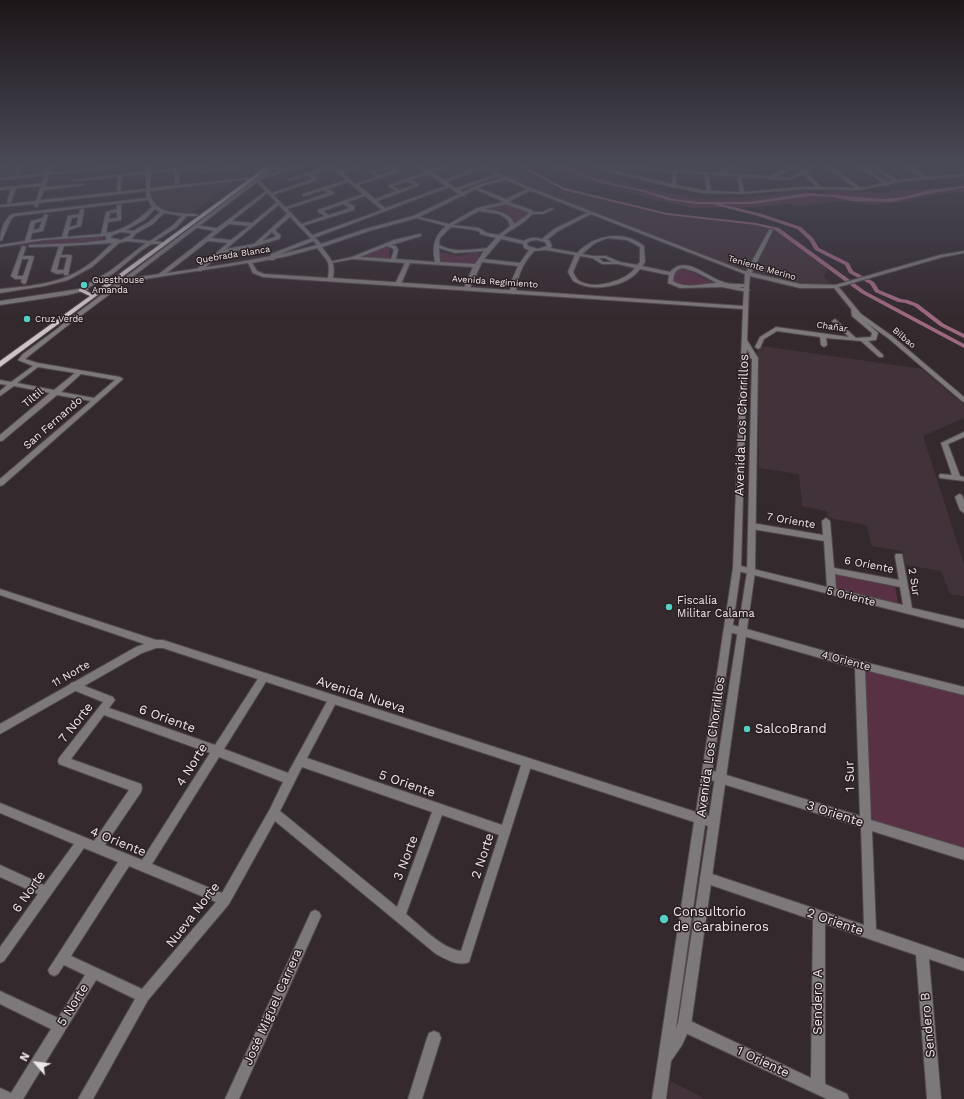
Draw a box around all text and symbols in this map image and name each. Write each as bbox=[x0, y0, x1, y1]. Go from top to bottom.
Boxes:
street label: Quebrada Blanca bbox=[195, 244, 271, 266]
street label: Teniente Merino bbox=[727, 253, 797, 283]
street label: Avenida Regimiento bbox=[452, 274, 538, 290]
place label: Guesthouse Amanda bbox=[92, 275, 144, 296]
marker: Guesthouse Amanda bbox=[79, 280, 89, 290]
marker: Cruz Verde bbox=[22, 314, 32, 324]
place label: Cruz Verde bbox=[35, 314, 83, 324]
street label: Chañar bbox=[816, 319, 848, 335]
street label: Bilbao bbox=[890, 325, 918, 351]
street label: Avenida Los Chorrillos bbox=[732, 354, 752, 496]
street label: Tiltil bbox=[20, 385, 46, 411]
street label: San Fernando bbox=[21, 394, 85, 452]
street label: 7 Oriente bbox=[765, 510, 817, 532]
street label: 6 Oriente bbox=[843, 554, 895, 576]
street label: 2 Sur bbox=[905, 567, 923, 597]
street label: 5 Oriente bbox=[825, 585, 877, 609]
place label: Fiscalía Militar Calama bbox=[677, 594, 755, 620]
marker: Fiscalía Militar Calama bbox=[664, 602, 674, 612]
street label: 4 Oriente bbox=[820, 648, 872, 674]
street label: 11 Norte bbox=[50, 658, 92, 690]
street label: Avenida Nueva bbox=[315, 673, 407, 717]
street label: Avenida Los Chorrillos bbox=[693, 676, 729, 818]
street label: 7 Norte bbox=[55, 700, 97, 746]
street label: 6 Oriente bbox=[137, 702, 197, 736]
place label: SalcoBrand bbox=[755, 721, 827, 737]
marker: SalcoBrand bbox=[742, 724, 752, 734]
street label: 4 Norte bbox=[173, 741, 211, 789]
street label: 1 Sur bbox=[842, 760, 858, 792]
street label: 5 Oriente bbox=[377, 767, 437, 801]
street label: 3 Oriente bbox=[805, 797, 865, 831]
street label: 4 Oriente bbox=[88, 824, 148, 860]
street label: 2 Norte bbox=[468, 831, 498, 881]
street label: 3 Norte bbox=[390, 833, 422, 883]
street label: 6 Norte bbox=[9, 868, 49, 916]
street label: Nueva Norte bbox=[163, 879, 223, 951]
place label: Consultorio de Carabineros bbox=[673, 904, 769, 935]
street label: 2 Oriente bbox=[805, 905, 865, 939]
marker: Consultorio de Carabineros bbox=[658, 913, 670, 925]
street label: José Miguel Carrera bbox=[240, 946, 306, 1068]
street label: Sendero A bbox=[810, 969, 826, 1035]
street label: 5 Norte bbox=[54, 981, 92, 1029]
street label: Sendero B bbox=[917, 992, 939, 1058]
north arrow bbox=[16, 1043, 56, 1083]
street label: 1 Oriente bbox=[734, 1043, 792, 1081]
text: N bbox=[17, 1050, 33, 1064]

